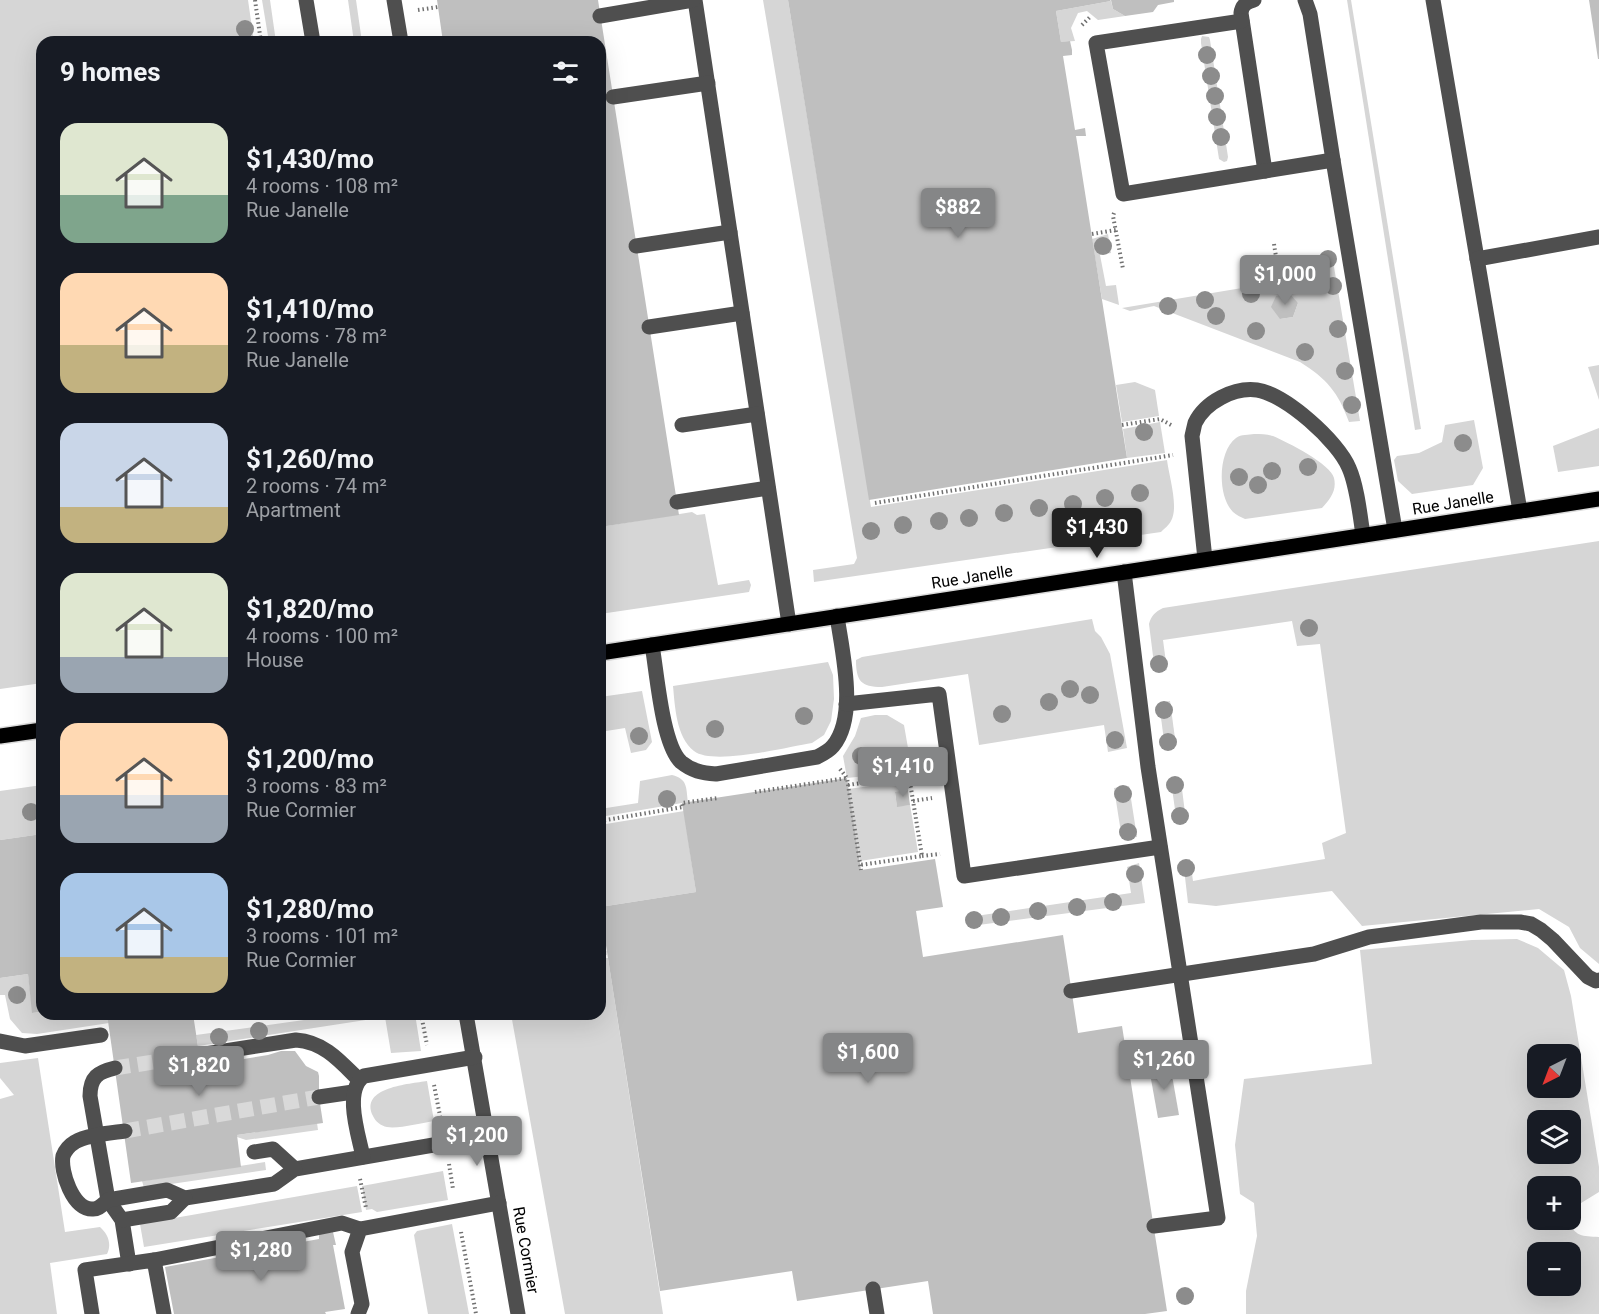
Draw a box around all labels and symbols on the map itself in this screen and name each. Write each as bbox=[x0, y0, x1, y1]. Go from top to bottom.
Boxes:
pin: $882 bbox=[922, 188, 994, 239]
pin: $1,000 bbox=[1236, 255, 1334, 306]
street label: Rue Janelle bbox=[1411, 487, 1495, 519]
pin: $1,430 bbox=[1048, 508, 1146, 559]
street label: Rue Janelle bbox=[930, 561, 1014, 593]
pin: $1,410 bbox=[854, 747, 952, 798]
pin: $1,600 bbox=[819, 1033, 917, 1084]
pin: $1,260 bbox=[1115, 1040, 1213, 1091]
north arrow bbox=[1527, 1044, 1581, 1098]
pin: $1,820 bbox=[150, 1046, 248, 1097]
pin: $1,200 bbox=[428, 1116, 526, 1167]
street label: Rue Cormier bbox=[509, 1205, 543, 1296]
pin: $1,280 bbox=[212, 1231, 310, 1282]

